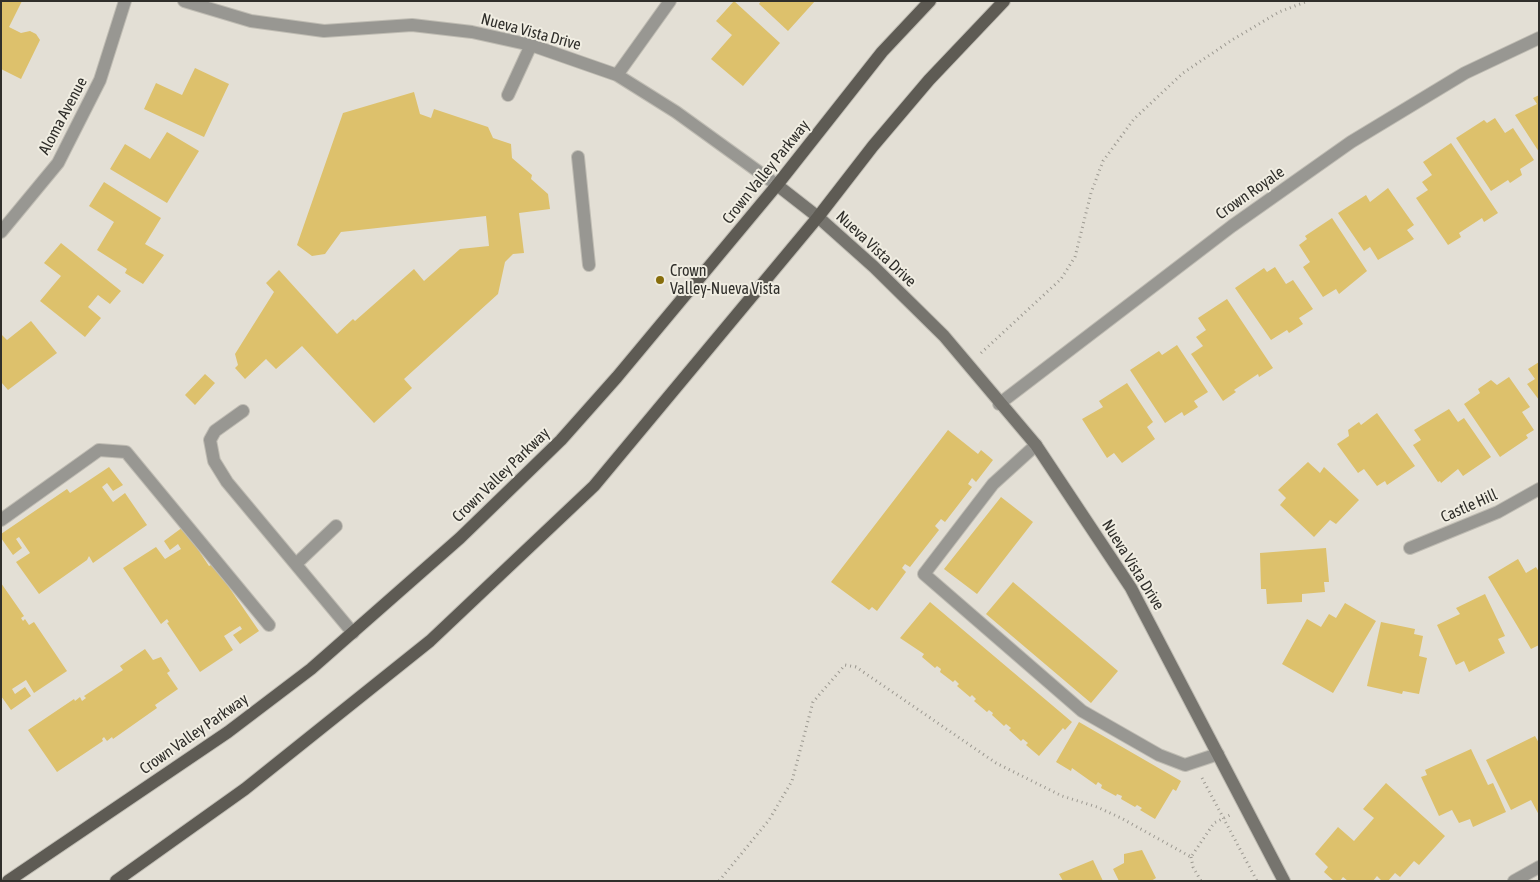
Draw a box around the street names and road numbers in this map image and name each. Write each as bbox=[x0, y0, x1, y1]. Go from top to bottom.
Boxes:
street label: Nueva Vista Drive bbox=[479, 9, 583, 55]
street label: Aloma Avenue bbox=[35, 74, 91, 158]
street label: Crown Valley Parkway bbox=[718, 116, 814, 228]
street label: Crown Royale bbox=[1212, 162, 1288, 224]
street label: Nueva Vista Drive bbox=[832, 207, 920, 291]
street label: Crown Valley Parkway bbox=[448, 424, 554, 526]
street label: Castle Hill bbox=[1438, 485, 1500, 527]
street label: Nueva Vista Drive bbox=[1098, 516, 1168, 614]
street label: Crown Valley Parkway bbox=[136, 689, 252, 779]

